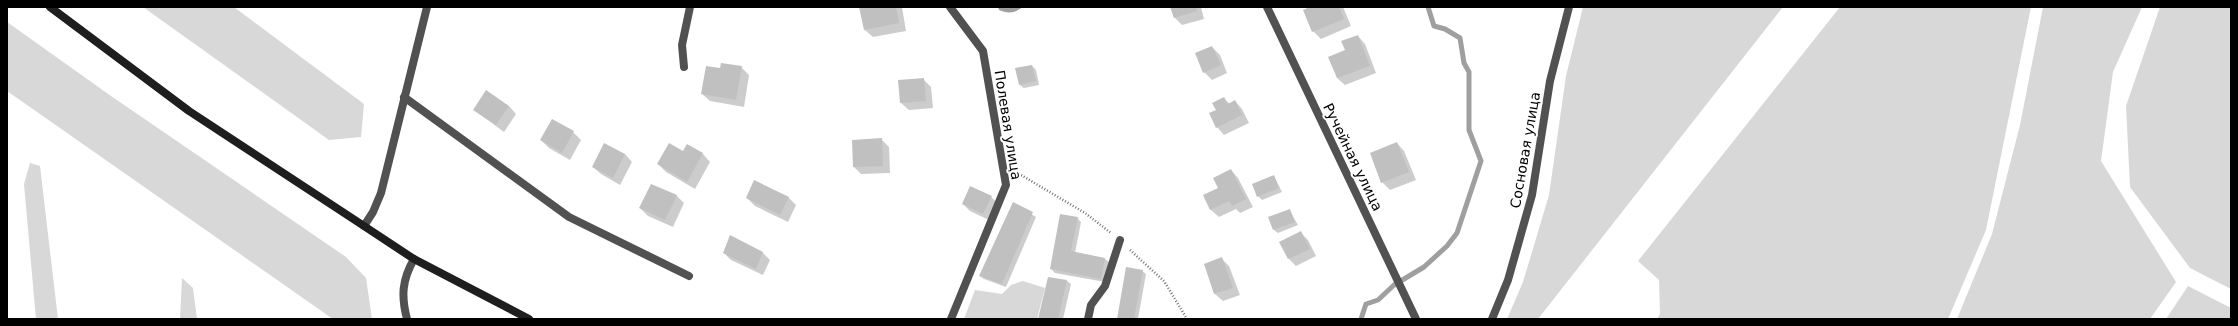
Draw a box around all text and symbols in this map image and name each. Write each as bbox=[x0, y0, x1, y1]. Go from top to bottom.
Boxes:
street label: Полевая улица bbox=[991, 69, 1025, 181]
street label: Сосновая улица bbox=[1507, 91, 1543, 209]
street label: Ручейная улица bbox=[1320, 101, 1386, 213]

